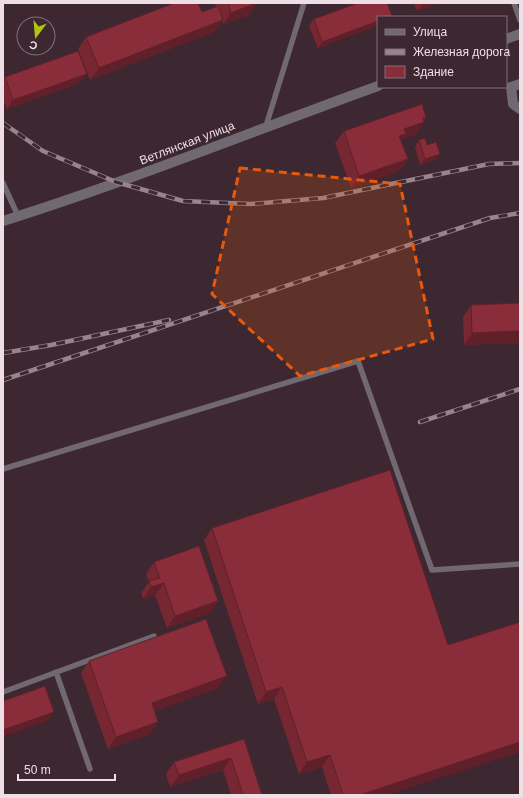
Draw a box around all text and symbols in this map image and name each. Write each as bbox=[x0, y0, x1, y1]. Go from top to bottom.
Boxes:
north arrow bbox=[16, 16, 56, 56]
legend bbox=[377, 16, 507, 88]
text: Улица bbox=[413, 25, 447, 39]
text: С bbox=[28, 39, 39, 52]
text: Железная дорога bbox=[413, 45, 510, 59]
text: Здание bbox=[413, 65, 454, 79]
street label: Ветлянская улица bbox=[138, 118, 237, 168]
scale bar bbox=[18, 756, 115, 782]
text: 50 m bbox=[24, 763, 51, 777]

